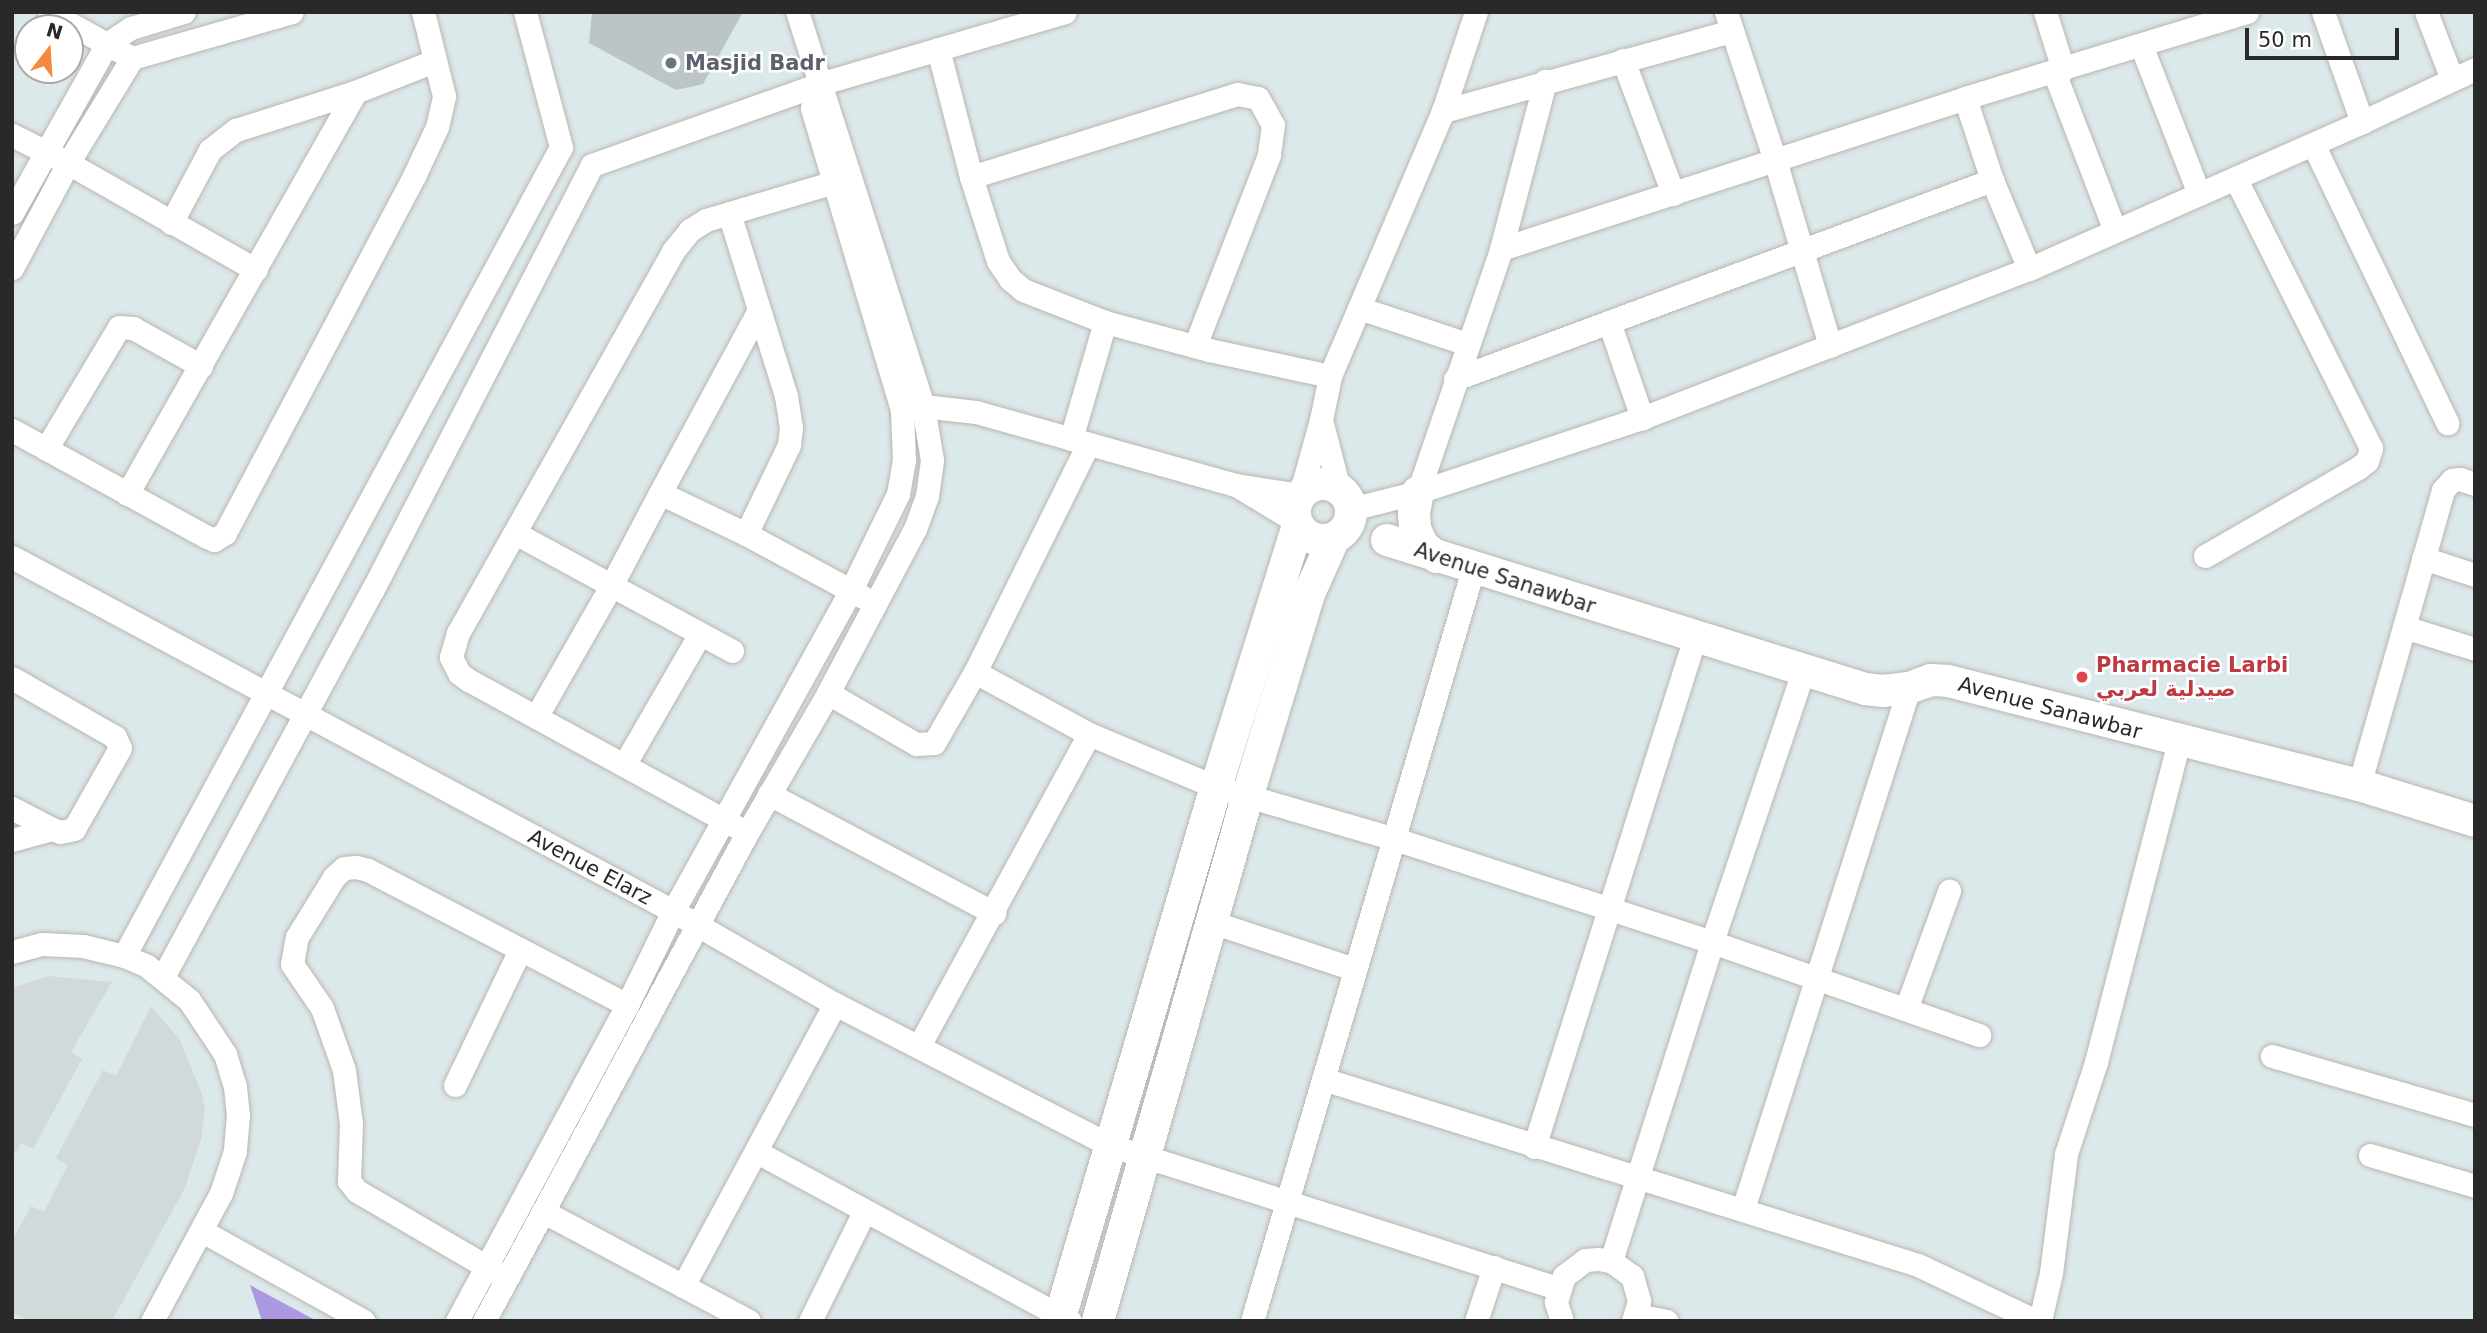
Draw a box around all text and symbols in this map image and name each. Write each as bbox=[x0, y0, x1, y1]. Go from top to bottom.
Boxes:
north arrow bbox=[14, 14, 84, 84]
scale bar bbox=[2249, 14, 2403, 58]
text: N bbox=[44, 18, 65, 44]
text: 50 m bbox=[2258, 28, 2312, 52]
place label: Masjid Badr bbox=[685, 50, 825, 76]
marker: Masjid Badr bbox=[663, 55, 679, 71]
street label: Avenue Sanawbar bbox=[1411, 537, 1599, 619]
place label: Pharmacie Larbi صيدلية لعربي bbox=[2096, 652, 2288, 702]
marker: Pharmacie Larbi صيدلية لعربي bbox=[2074, 669, 2090, 685]
street label: Avenue Sanawbar bbox=[1955, 671, 2145, 745]
street label: Avenue Elarz bbox=[524, 824, 656, 910]

